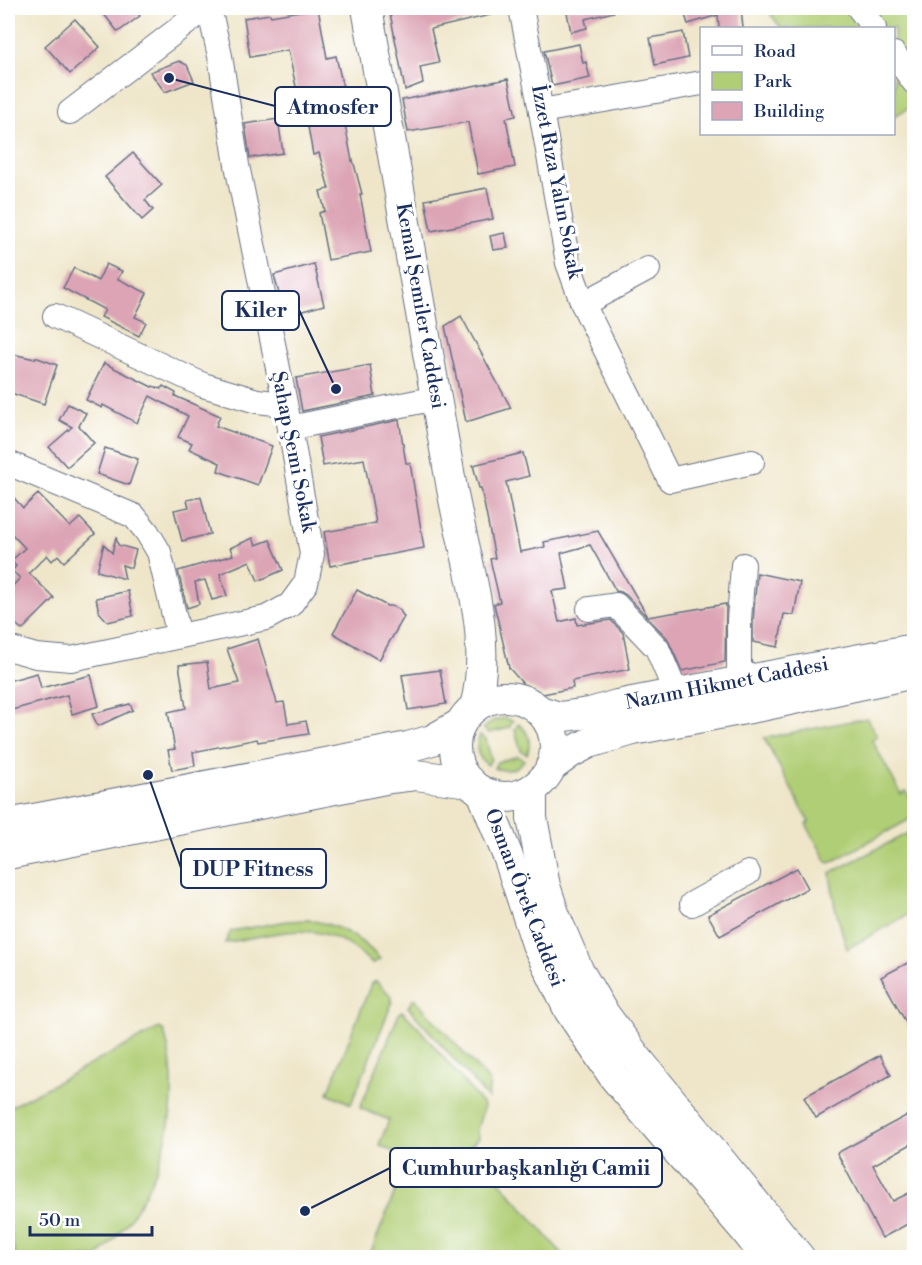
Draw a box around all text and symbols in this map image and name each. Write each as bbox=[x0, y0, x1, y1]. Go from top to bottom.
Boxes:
legend bbox=[700, 27, 895, 135]
text: Road bbox=[754, 40, 797, 63]
text: Park bbox=[754, 70, 793, 93]
street label: İzzet Rıza Yalın Sokak bbox=[525, 82, 588, 283]
callout: Atmosfer bbox=[275, 87, 391, 126]
text: Atmosfer bbox=[286, 95, 379, 121]
text: Building bbox=[753, 100, 825, 123]
street label: Kemal Şemiler Caddesi bbox=[390, 201, 451, 411]
callout: Kiler bbox=[222, 291, 299, 330]
text: Kiler bbox=[235, 298, 287, 324]
street label: Şahap Şemi Sokak bbox=[265, 369, 321, 536]
street label: Nazım Hikmet Caddesi bbox=[623, 652, 831, 716]
street label: Osman Örek Caddesi bbox=[478, 805, 571, 991]
callout: DUP Fitness bbox=[181, 849, 326, 888]
text: DUP Fitness bbox=[192, 857, 314, 883]
callout: Cumhurbaşkanlığı Camii bbox=[390, 1148, 662, 1187]
text: Cumhurbaşkanlığı Camii bbox=[402, 1156, 650, 1182]
scale bar bbox=[30, 1199, 152, 1237]
text: 50 m bbox=[39, 1209, 81, 1232]

